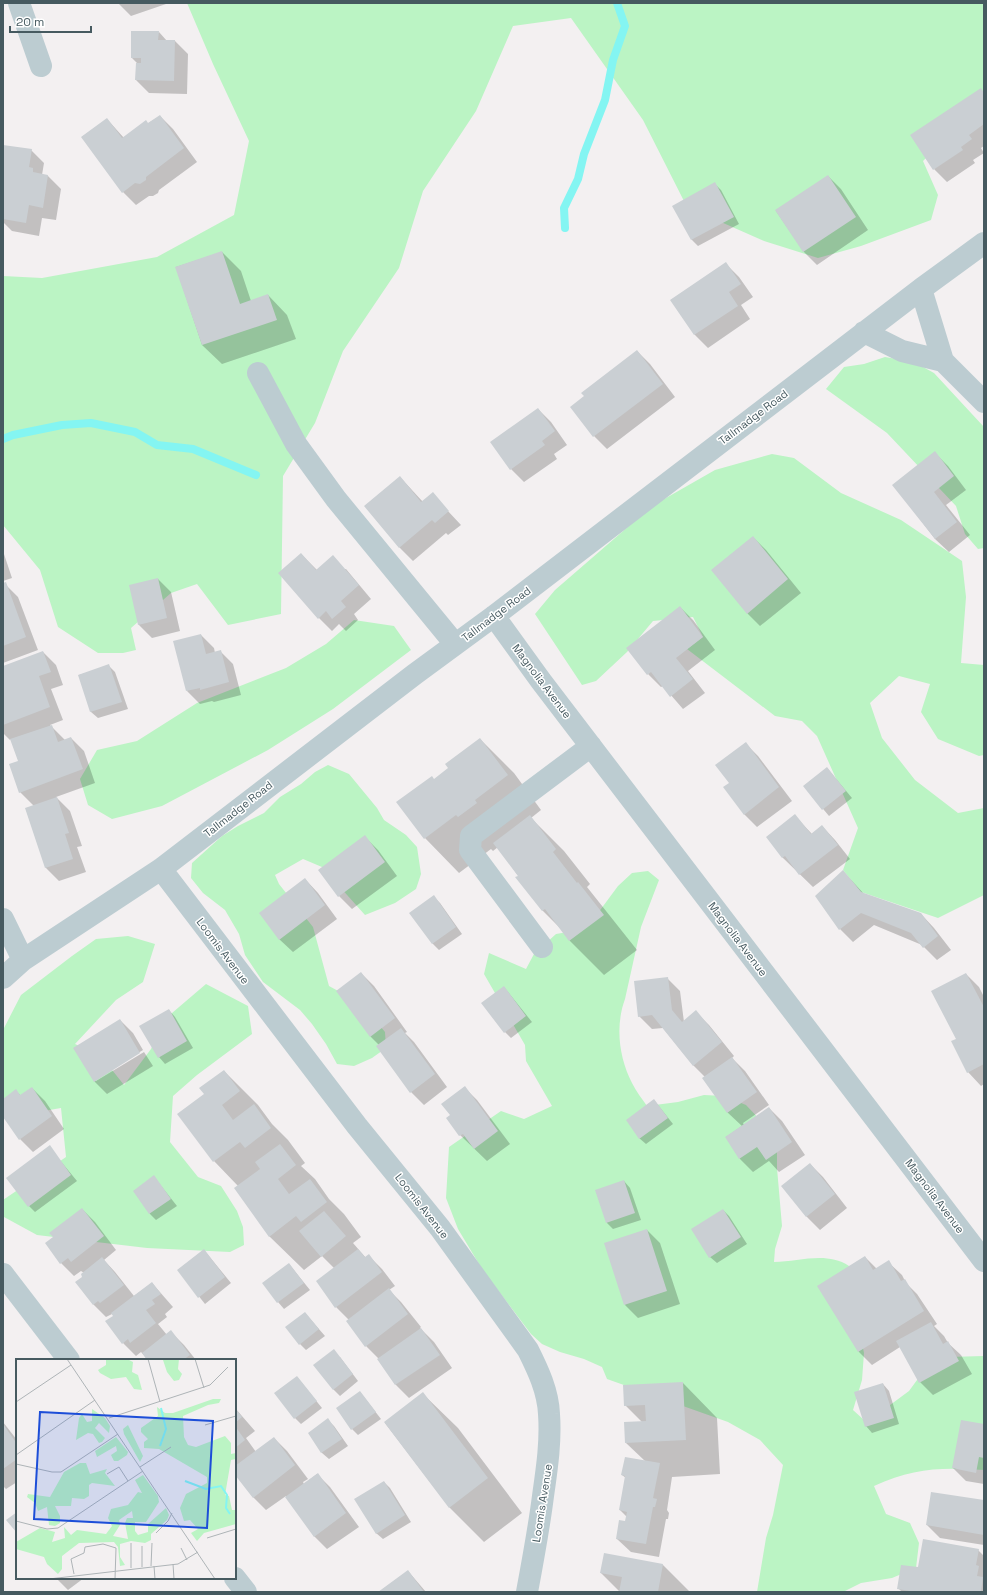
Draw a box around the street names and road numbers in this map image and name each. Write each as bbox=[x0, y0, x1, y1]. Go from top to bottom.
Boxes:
street label: Tallmadge Road bbox=[716, 386, 790, 448]
street label: Tallmadge Road bbox=[459, 583, 533, 645]
street label: Magnolia Avenue bbox=[509, 641, 575, 721]
street label: Tallmadge Road bbox=[201, 778, 275, 840]
street label: Magnolia Avenue bbox=[705, 899, 771, 979]
street label: Loomis Avenue bbox=[194, 915, 252, 987]
street label: Magnolia Avenue bbox=[902, 1156, 968, 1236]
street label: Loomis Avenue bbox=[392, 1171, 452, 1241]
street label: Loomis Avenue bbox=[529, 1463, 555, 1543]

